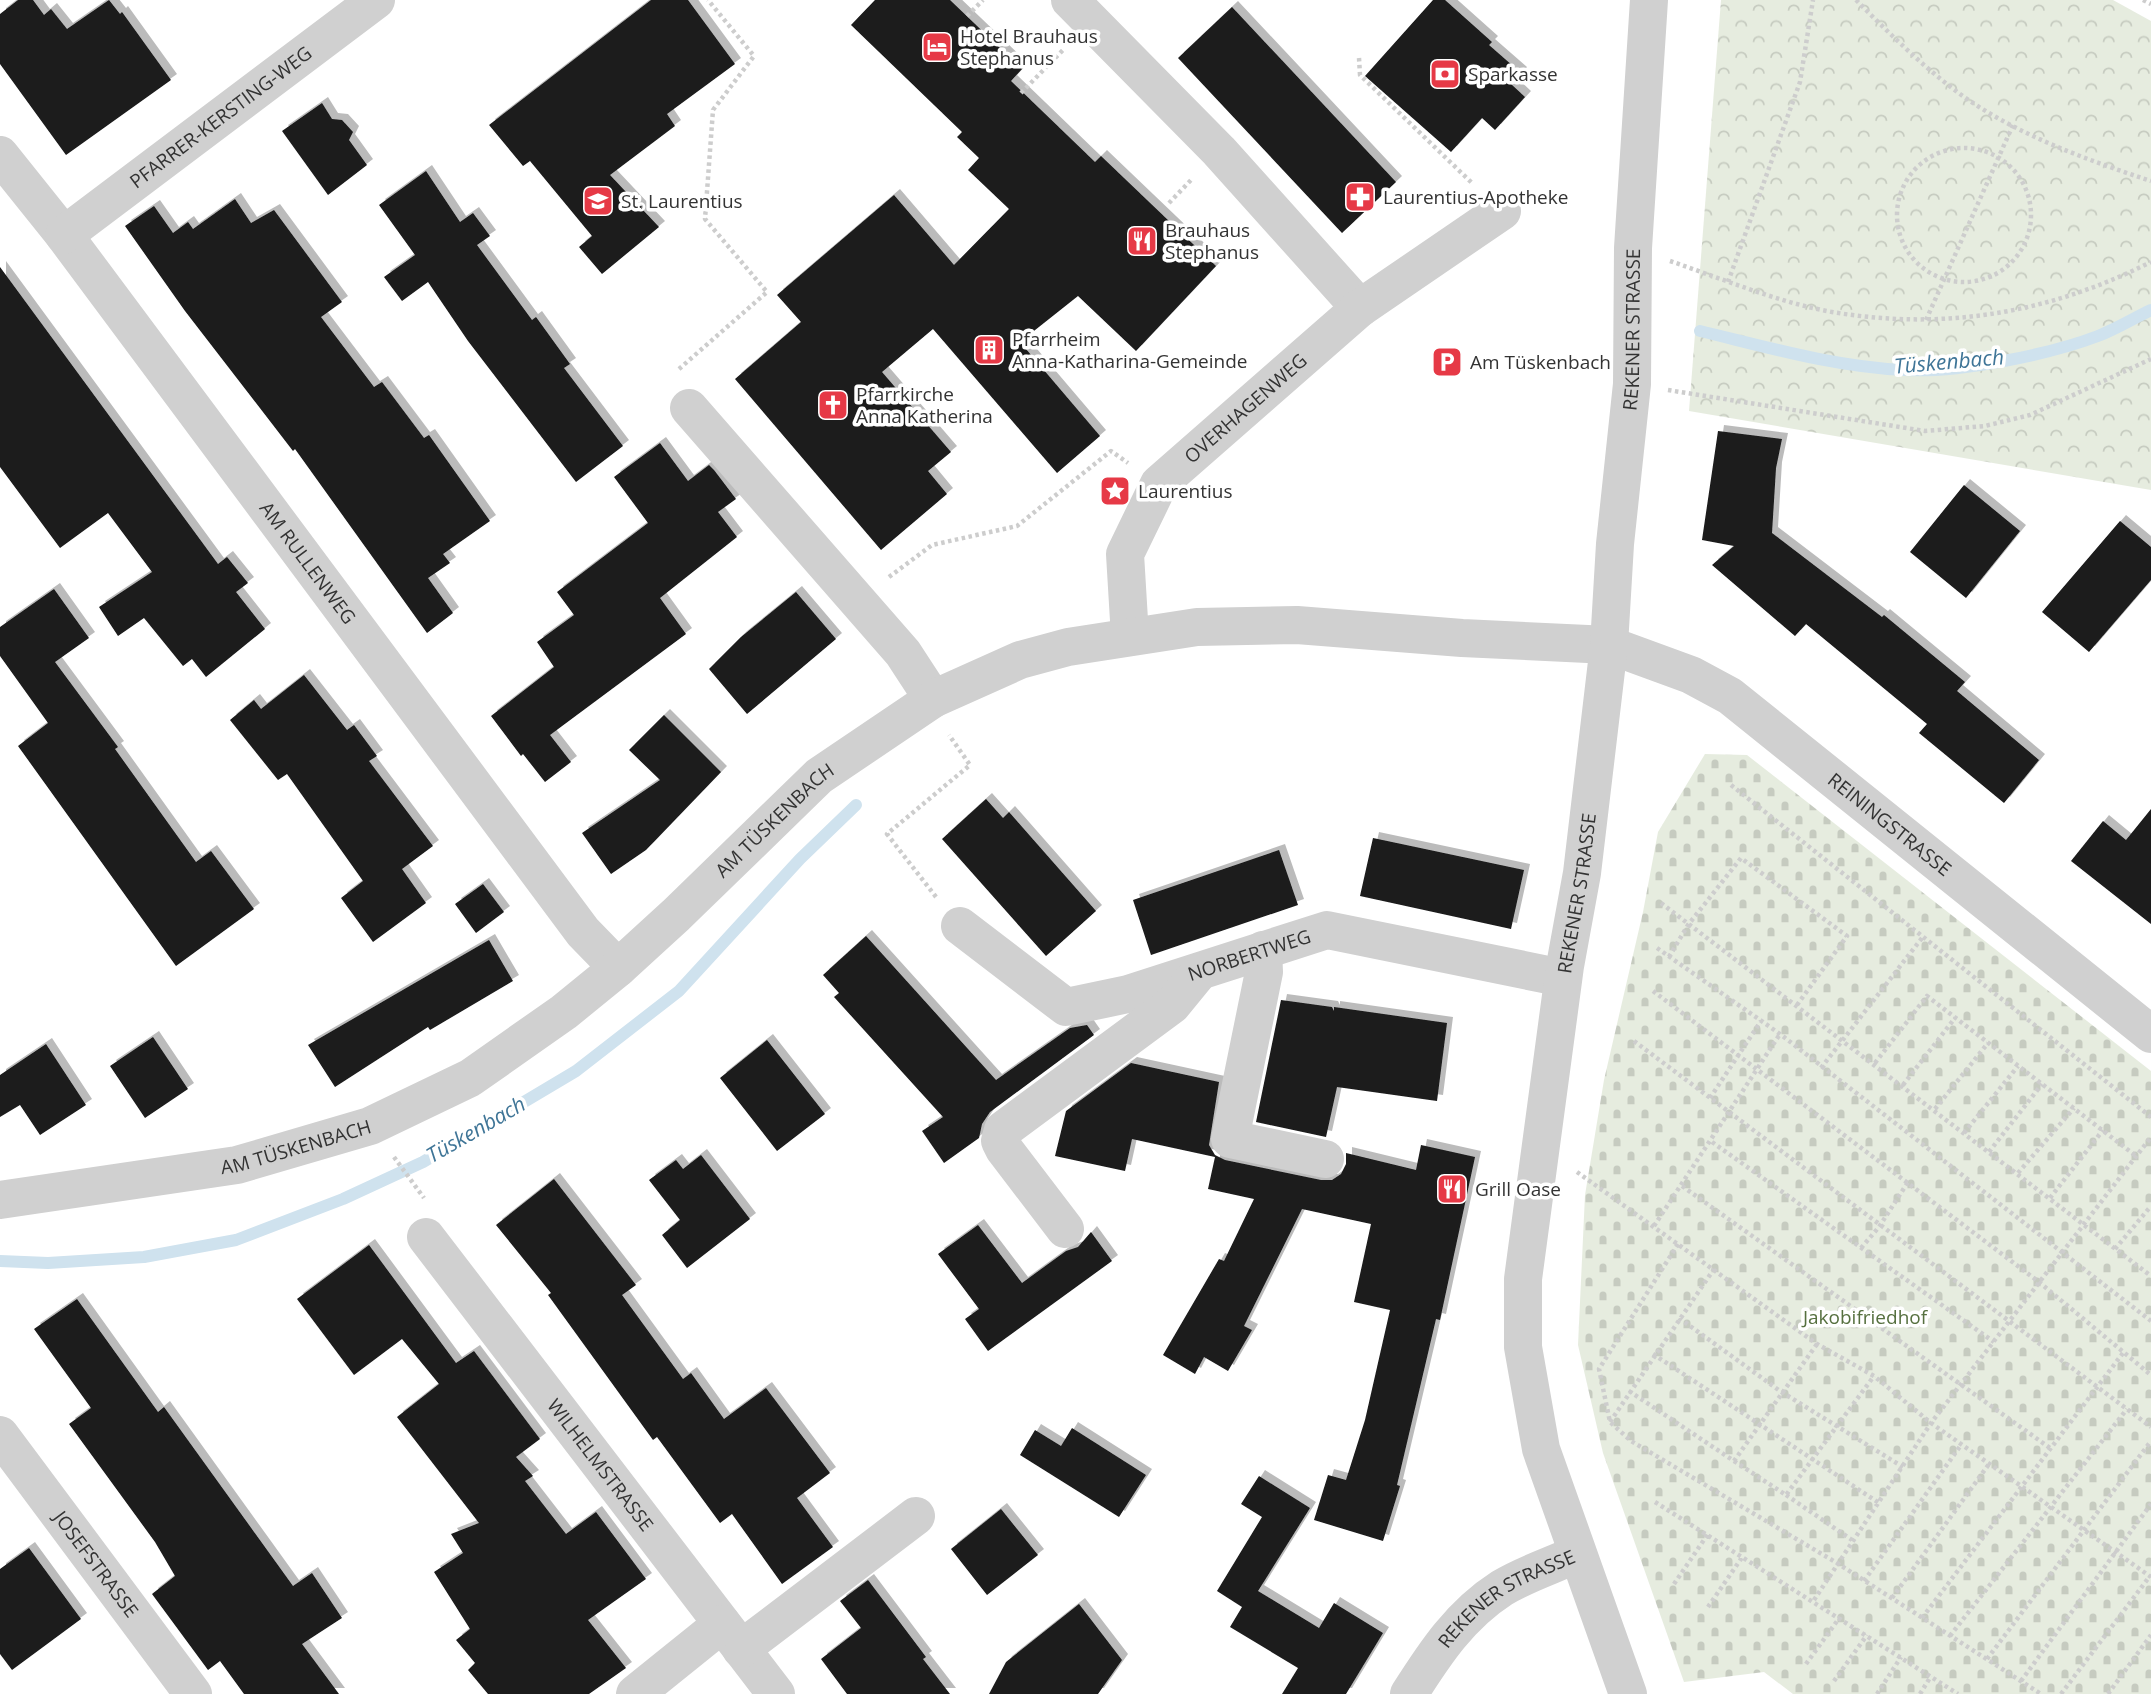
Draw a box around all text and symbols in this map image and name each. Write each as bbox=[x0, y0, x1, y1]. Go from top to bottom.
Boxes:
place label: Hotel Brauhaus Stephanus bbox=[960, 23, 1098, 71]
hotel icon: Hotel Brauhaus Stephanus bbox=[920, 30, 954, 64]
street label: PFARRER-KERSTING-WEG bbox=[124, 40, 317, 194]
bank icon: Sparkasse bbox=[1428, 57, 1462, 91]
place label: Sparkasse bbox=[1468, 61, 1558, 87]
pharmacy icon: Laurentius-Apotheke bbox=[1343, 180, 1377, 214]
school or university icon: St. Laurentius bbox=[581, 184, 615, 218]
place label: Laurentius-Apotheke bbox=[1383, 184, 1568, 210]
place label: St. Laurentius bbox=[621, 188, 743, 214]
place label: Brauhaus Stephanus bbox=[1165, 217, 1259, 265]
restaurant icon: Brauhaus Stephanus bbox=[1125, 224, 1159, 258]
street label: REKENER STRASSE bbox=[1616, 248, 1646, 412]
place label: Pfarrheim Anna-Katharina-Gemeinde bbox=[1012, 326, 1248, 374]
building icon: Pfarrheim Anna-Katharina-Gemeinde bbox=[972, 333, 1006, 367]
water label: Tüskenbach bbox=[1893, 342, 2005, 380]
parking icon: Am Tüskenbach bbox=[1430, 345, 1464, 379]
street label: OVERHAGENWEG bbox=[1179, 347, 1312, 469]
place label: Am Tüskenbach bbox=[1470, 349, 1611, 375]
place label: Pfarrkirche Anna Katherina bbox=[856, 381, 993, 429]
church icon: Pfarrkirche Anna Katherina bbox=[816, 388, 850, 422]
place icon: Laurentius bbox=[1098, 474, 1132, 508]
place label: Laurentius bbox=[1138, 478, 1233, 504]
street label: AM RULLENWEG bbox=[254, 496, 362, 629]
street label: AM TÜSKENBACH bbox=[709, 757, 839, 883]
street label: REININGSTRASSE bbox=[1823, 767, 1957, 882]
street label: REKENER STRASSE bbox=[1551, 812, 1602, 975]
street label: NORBERTWEG bbox=[1184, 923, 1314, 987]
water label: Tüskenbach bbox=[421, 1089, 530, 1169]
street label: AM TÜSKENBACH bbox=[219, 1113, 374, 1180]
restaurant icon: Grill Oase bbox=[1435, 1172, 1469, 1206]
place label: Grill Oase bbox=[1475, 1176, 1561, 1202]
park label: Jakobifriedhof bbox=[1801, 1304, 1929, 1330]
street label: WILHELMSTRASSE bbox=[541, 1393, 660, 1536]
street label: JOSEFSTRASSE bbox=[47, 1504, 144, 1623]
street label: REKENER STRASSE bbox=[1432, 1544, 1579, 1653]

